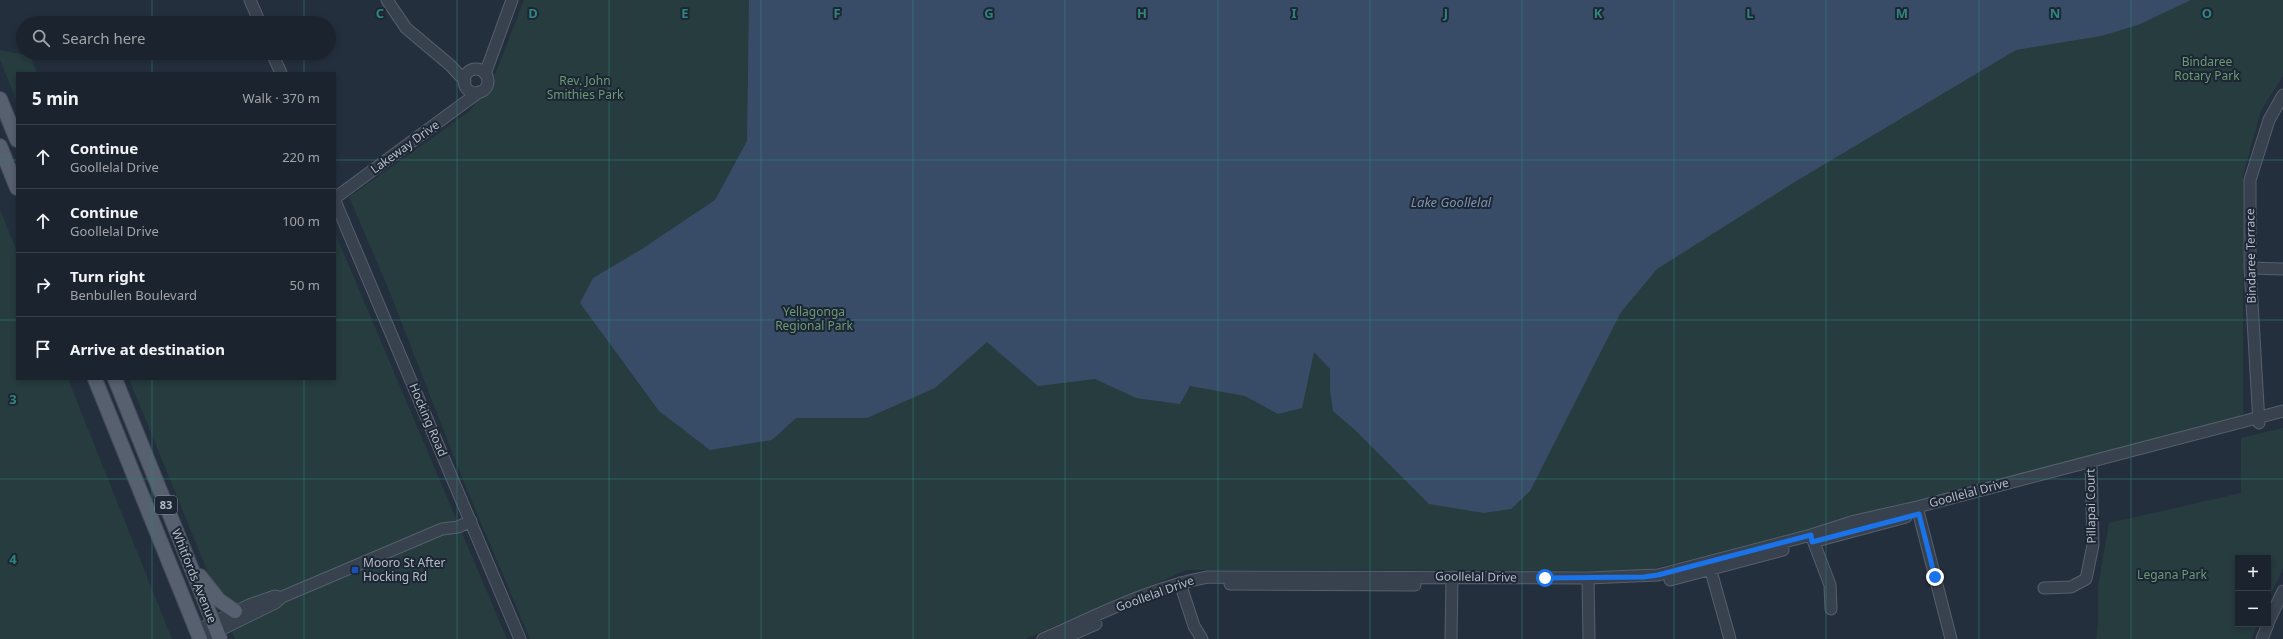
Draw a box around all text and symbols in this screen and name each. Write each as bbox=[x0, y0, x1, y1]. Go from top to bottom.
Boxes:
text: C bbox=[376, 4, 384, 22]
text: D bbox=[528, 4, 538, 22]
text: E bbox=[681, 4, 689, 22]
text: F bbox=[833, 4, 841, 22]
text: G bbox=[984, 4, 994, 22]
text: H bbox=[1137, 4, 1147, 22]
text: I bbox=[1291, 4, 1297, 22]
text: J bbox=[1443, 4, 1448, 22]
text: K bbox=[1594, 4, 1603, 22]
text: L bbox=[1746, 4, 1754, 22]
text: M bbox=[1896, 4, 1908, 22]
text: N bbox=[2050, 4, 2060, 22]
text: O bbox=[2202, 4, 2212, 22]
search box bbox=[16, 16, 336, 60]
icon: search bbox=[30, 27, 52, 49]
text: Search here bbox=[62, 28, 145, 48]
park label: Bindaree Rotary Park bbox=[2174, 53, 2240, 84]
park label: Rev. John Smithies Park bbox=[547, 72, 624, 103]
text: 5 min bbox=[32, 87, 79, 110]
text: Walk · 370 m bbox=[242, 89, 320, 107]
street label: Lakeway Drive bbox=[367, 116, 443, 177]
text: Continue bbox=[70, 138, 138, 158]
icon: ahead bbox=[32, 146, 54, 168]
text: 220 m bbox=[282, 148, 320, 166]
text: Goollelal Drive bbox=[70, 158, 159, 176]
water label: Lake Goollelal bbox=[1411, 193, 1492, 211]
text: Continue bbox=[70, 202, 138, 222]
street label: Bindaree Terrace bbox=[2241, 208, 2260, 304]
icon: ahead bbox=[32, 210, 54, 232]
text: 100 m bbox=[282, 212, 320, 230]
text: Goollelal Drive bbox=[70, 222, 159, 240]
text: Turn right bbox=[70, 266, 145, 286]
icon: right bbox=[32, 274, 54, 296]
text: 50 m bbox=[290, 276, 320, 294]
text: Benbullen Boulevard bbox=[70, 286, 197, 304]
park label: Yellagonga Regional Park bbox=[775, 303, 853, 334]
icon: arrive bbox=[32, 338, 54, 360]
text: Arrive at destination bbox=[70, 339, 225, 359]
street label: Hocking Road bbox=[405, 381, 452, 459]
text: 3 bbox=[9, 390, 17, 408]
street label: Pillapai Court bbox=[2081, 468, 2100, 544]
street label: Goollelal Drive bbox=[1927, 474, 2011, 511]
road number: 83 bbox=[155, 496, 177, 514]
street label: Whitfords Avenue bbox=[168, 526, 221, 626]
text: 4 bbox=[9, 550, 17, 568]
place label: Mooro St After Hocking Rd bbox=[363, 554, 445, 585]
map controls bbox=[2235, 555, 2271, 627]
button: + bbox=[2235, 555, 2271, 591]
marker: Mooro St After Hocking Rd bbox=[350, 565, 360, 575]
park label: Legana Park bbox=[2137, 566, 2207, 583]
street label: Goollelal Drive bbox=[1435, 567, 1517, 586]
route end bbox=[1926, 568, 1944, 586]
route start bbox=[1536, 569, 1554, 587]
street label: Goollelal Drive bbox=[1113, 571, 1196, 616]
button: − bbox=[2235, 591, 2271, 627]

